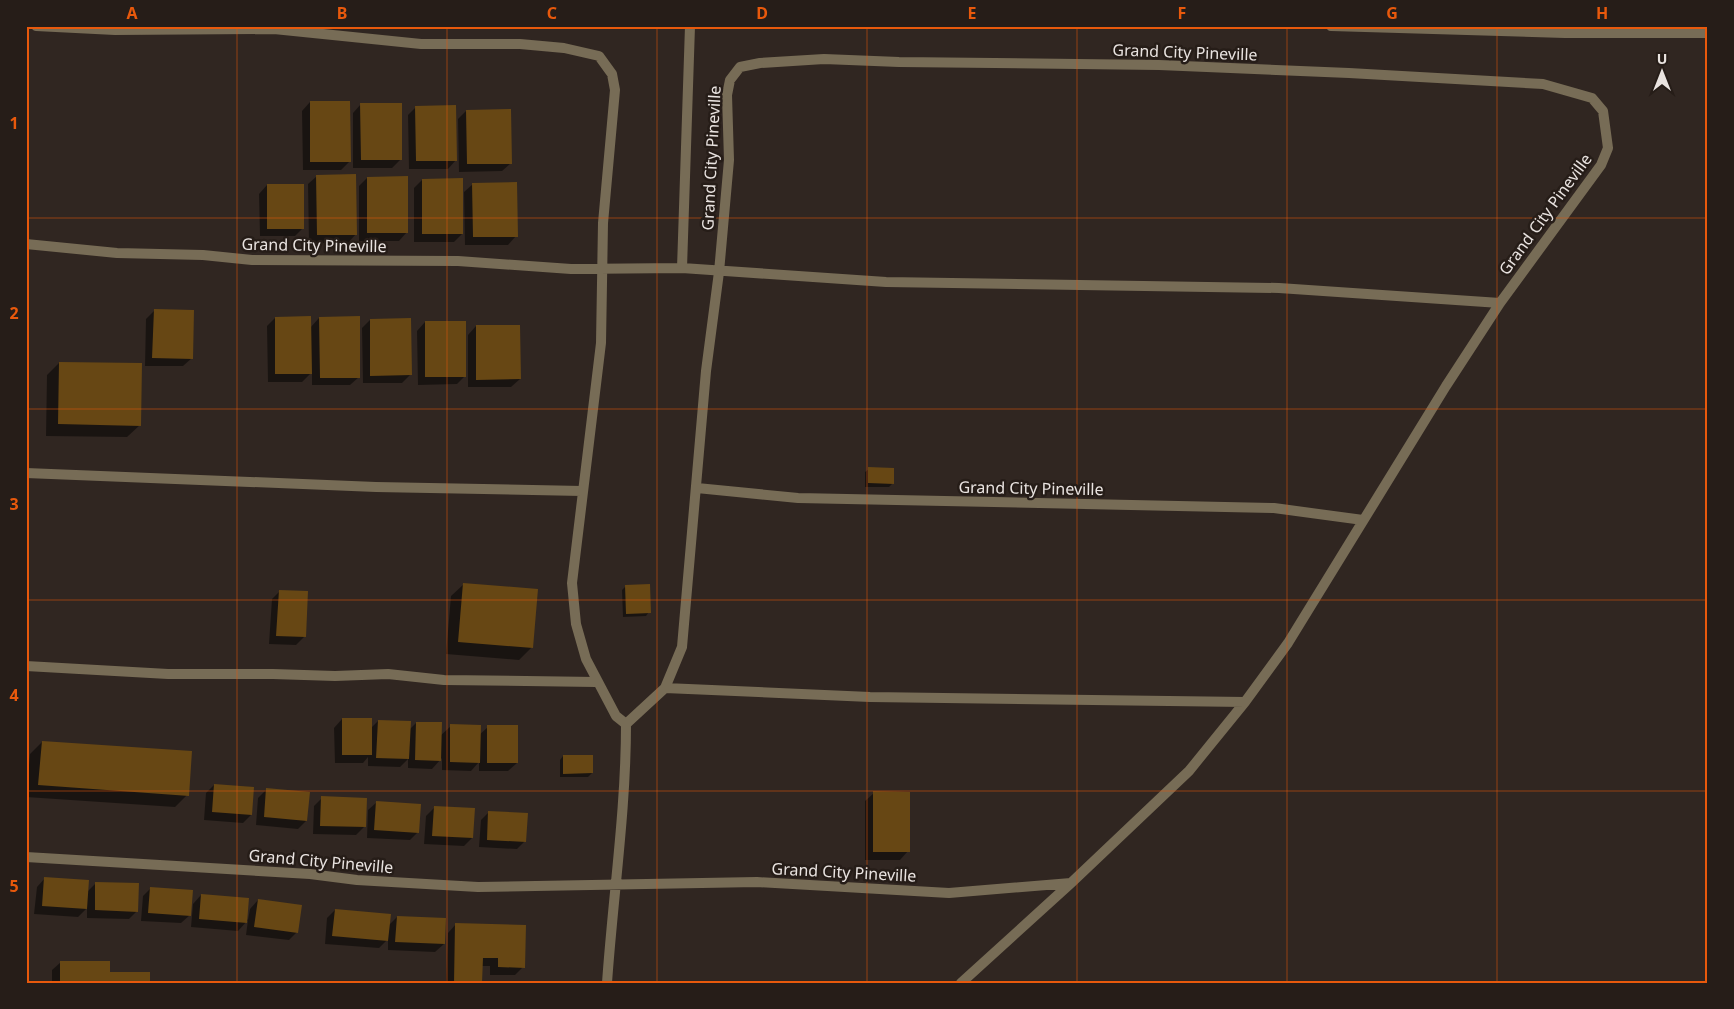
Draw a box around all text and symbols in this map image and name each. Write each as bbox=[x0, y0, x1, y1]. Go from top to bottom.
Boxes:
text: A bbox=[126, 2, 138, 24]
text: B bbox=[337, 2, 347, 24]
text: C bbox=[547, 2, 557, 24]
text: D bbox=[756, 2, 768, 24]
text: E bbox=[968, 2, 977, 24]
text: F bbox=[1178, 2, 1186, 24]
text: G bbox=[1386, 2, 1398, 24]
text: H bbox=[1596, 2, 1608, 24]
street label: Grand City Pineville bbox=[1112, 38, 1258, 66]
north arrow bbox=[1636, 48, 1686, 98]
text: U bbox=[1657, 49, 1667, 68]
street label: Grand City Pineville bbox=[696, 85, 726, 231]
text: 1 bbox=[9, 112, 19, 134]
street label: Grand City Pineville bbox=[1493, 149, 1597, 279]
street label: Grand City Pineville bbox=[241, 233, 387, 257]
text: 2 bbox=[9, 302, 19, 324]
street label: Grand City Pineville bbox=[958, 476, 1104, 500]
text: 3 bbox=[9, 493, 19, 515]
text: 4 bbox=[9, 684, 19, 706]
street label: Grand City Pineville bbox=[248, 844, 394, 878]
street label: Grand City Pineville bbox=[771, 857, 917, 887]
text: 5 bbox=[9, 875, 19, 897]

